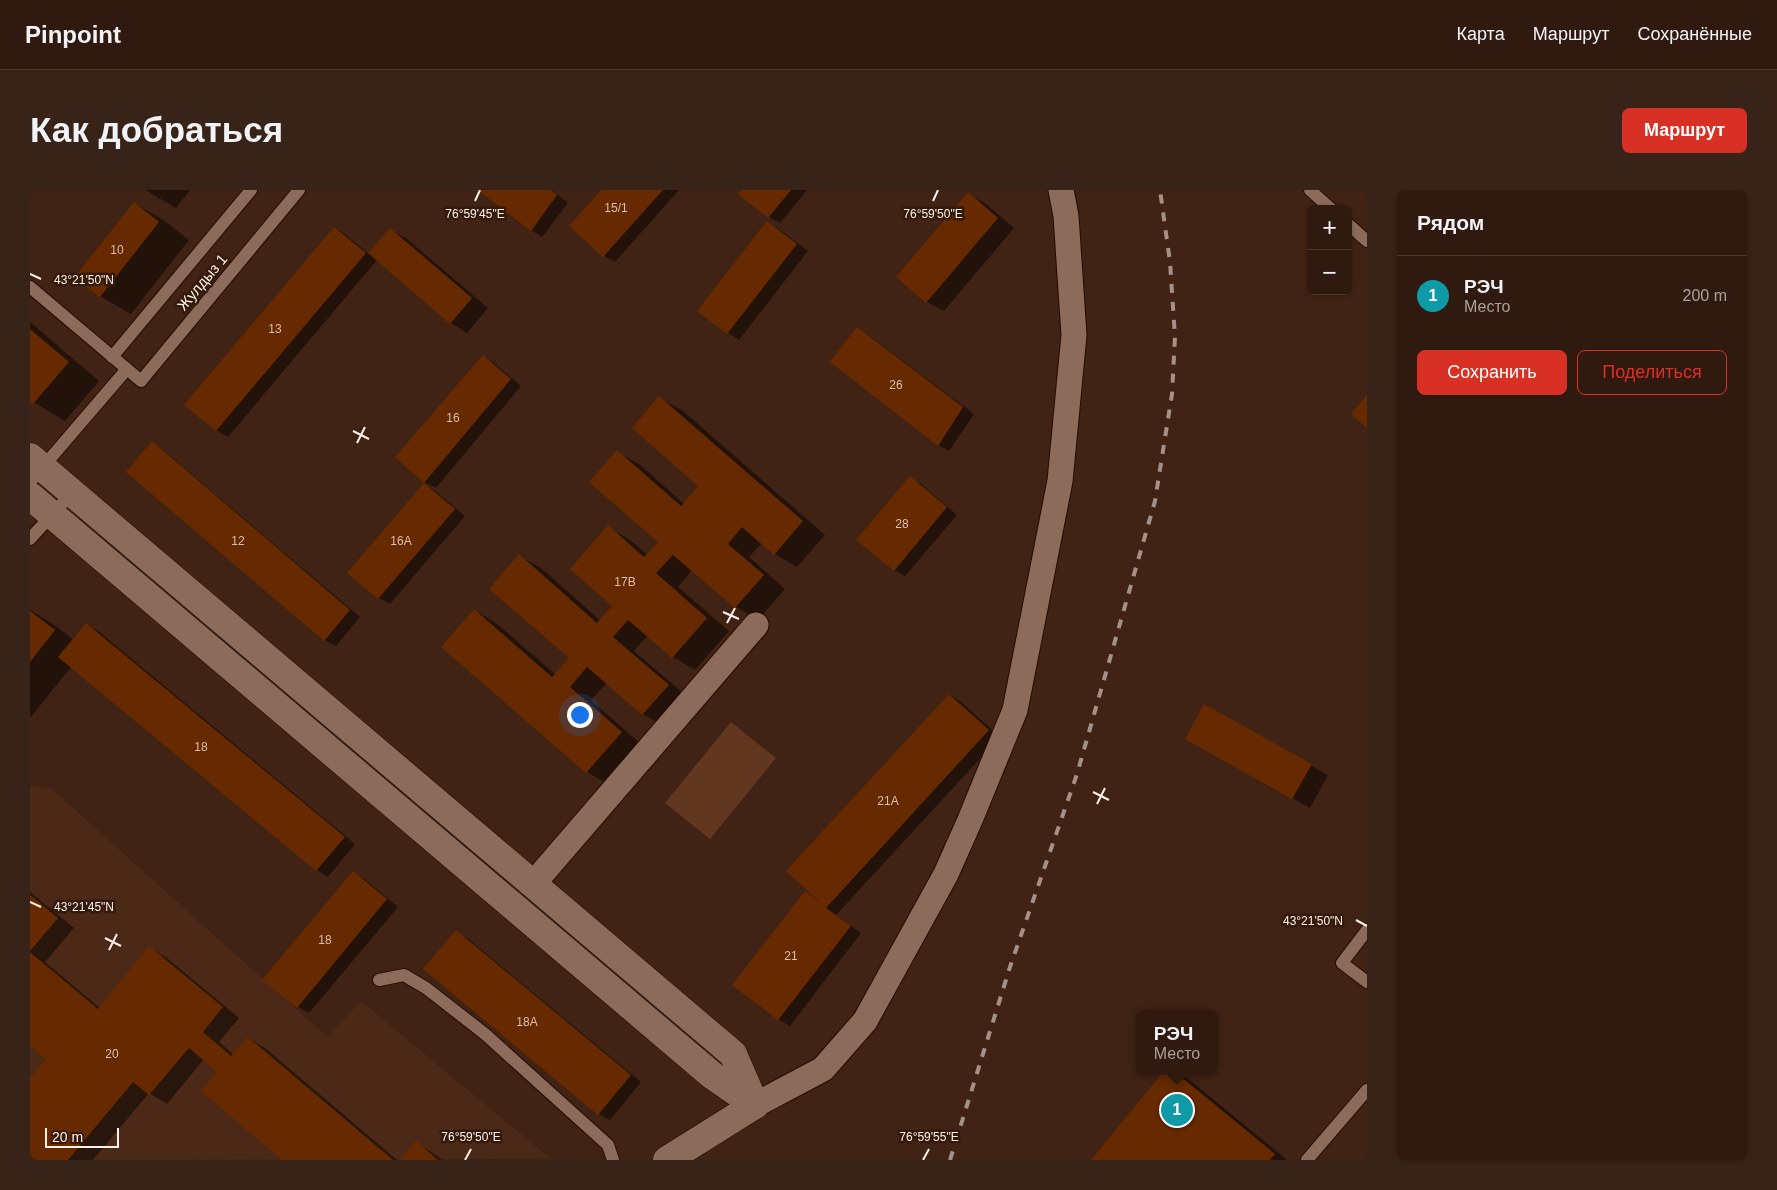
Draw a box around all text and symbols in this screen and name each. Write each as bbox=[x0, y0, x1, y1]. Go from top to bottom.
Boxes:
text: Pinpoint bbox=[25, 21, 121, 48]
text: Карта bbox=[1457, 24, 1505, 44]
text: Маршрут bbox=[1533, 24, 1609, 44]
text: Сохранённые bbox=[1637, 24, 1752, 44]
button: Маршрут bbox=[1622, 108, 1747, 153]
text: Как добраться bbox=[30, 110, 283, 149]
house number: 15/1 bbox=[604, 201, 628, 215]
map controls bbox=[1307, 205, 1352, 295]
button: + bbox=[1307, 205, 1352, 250]
text: 76°59'45"E bbox=[445, 207, 505, 221]
text: 76°59'50"E bbox=[903, 207, 963, 221]
text: Рядом bbox=[1417, 211, 1484, 234]
house number: 10 bbox=[110, 243, 124, 257]
street label: Жулдыз 1 bbox=[173, 250, 231, 314]
button: − bbox=[1307, 250, 1352, 295]
text: 43°21'50"N bbox=[54, 273, 114, 287]
text: РЭЧ bbox=[1464, 276, 1504, 297]
text: 1 bbox=[1429, 287, 1437, 304]
text: 200 m bbox=[1683, 287, 1727, 304]
text: Место bbox=[1464, 298, 1510, 315]
house number: 13 bbox=[268, 322, 282, 336]
button: Сохранить bbox=[1417, 350, 1567, 395]
button: Поделиться bbox=[1577, 350, 1727, 395]
house number: 26 bbox=[889, 378, 903, 392]
house number: 16 bbox=[446, 411, 460, 425]
house number: 28 bbox=[895, 517, 909, 531]
house number: 12 bbox=[231, 534, 245, 548]
house number: 16А bbox=[390, 534, 412, 548]
house number: 17В bbox=[614, 575, 636, 589]
your location bbox=[567, 702, 593, 728]
house number: 18 bbox=[194, 740, 208, 754]
house number: 21А bbox=[877, 794, 899, 808]
text: 43°21'45"N bbox=[54, 900, 114, 914]
text: 43°21'50"N bbox=[1283, 914, 1343, 928]
house number: 18 bbox=[318, 933, 332, 947]
house number: 21 bbox=[784, 949, 798, 963]
popup bbox=[1136, 1010, 1218, 1075]
house number: 18А bbox=[516, 1015, 538, 1029]
text: РЭЧ bbox=[1154, 1023, 1193, 1044]
text: Место bbox=[1154, 1045, 1200, 1062]
house number: 20 bbox=[105, 1047, 119, 1061]
pin: 1 bbox=[1161, 1091, 1193, 1129]
scale bar bbox=[45, 1125, 119, 1148]
text: 20 m bbox=[52, 1129, 83, 1145]
text: 76°59'50"E bbox=[441, 1130, 501, 1144]
text: 76°59'55"E bbox=[899, 1130, 959, 1144]

